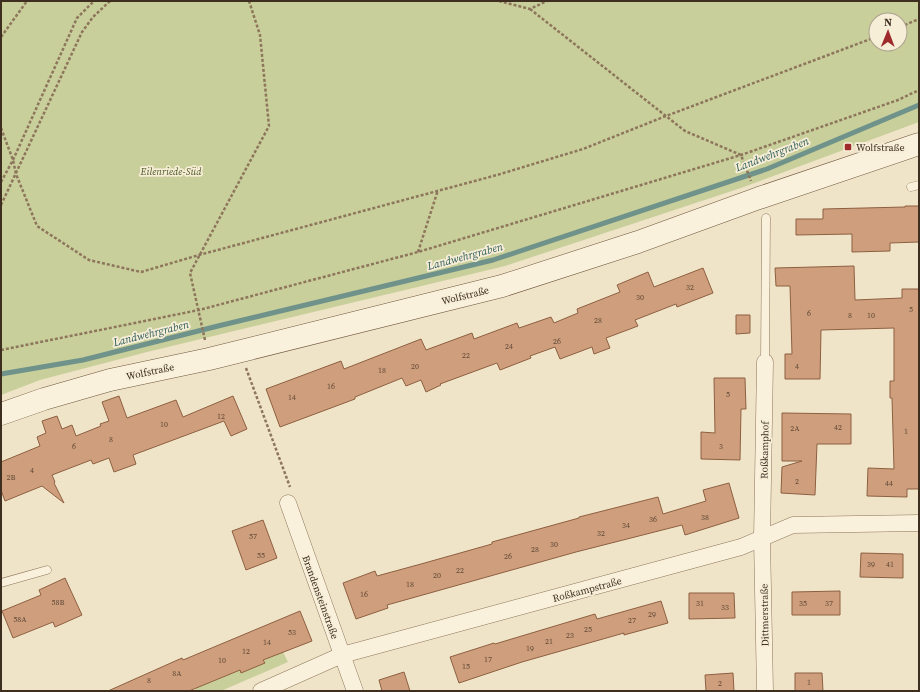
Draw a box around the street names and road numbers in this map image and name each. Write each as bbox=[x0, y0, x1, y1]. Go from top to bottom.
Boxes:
street label: Wolfstraße bbox=[440, 283, 490, 308]
street label: Wolfstraße bbox=[125, 360, 175, 383]
street label: Roßkamphof bbox=[757, 420, 772, 479]
street label: Brandensteinstraße bbox=[299, 554, 342, 641]
street label: Roßkampstraße bbox=[551, 574, 623, 605]
street label: Dittmerstraße bbox=[757, 584, 772, 646]

